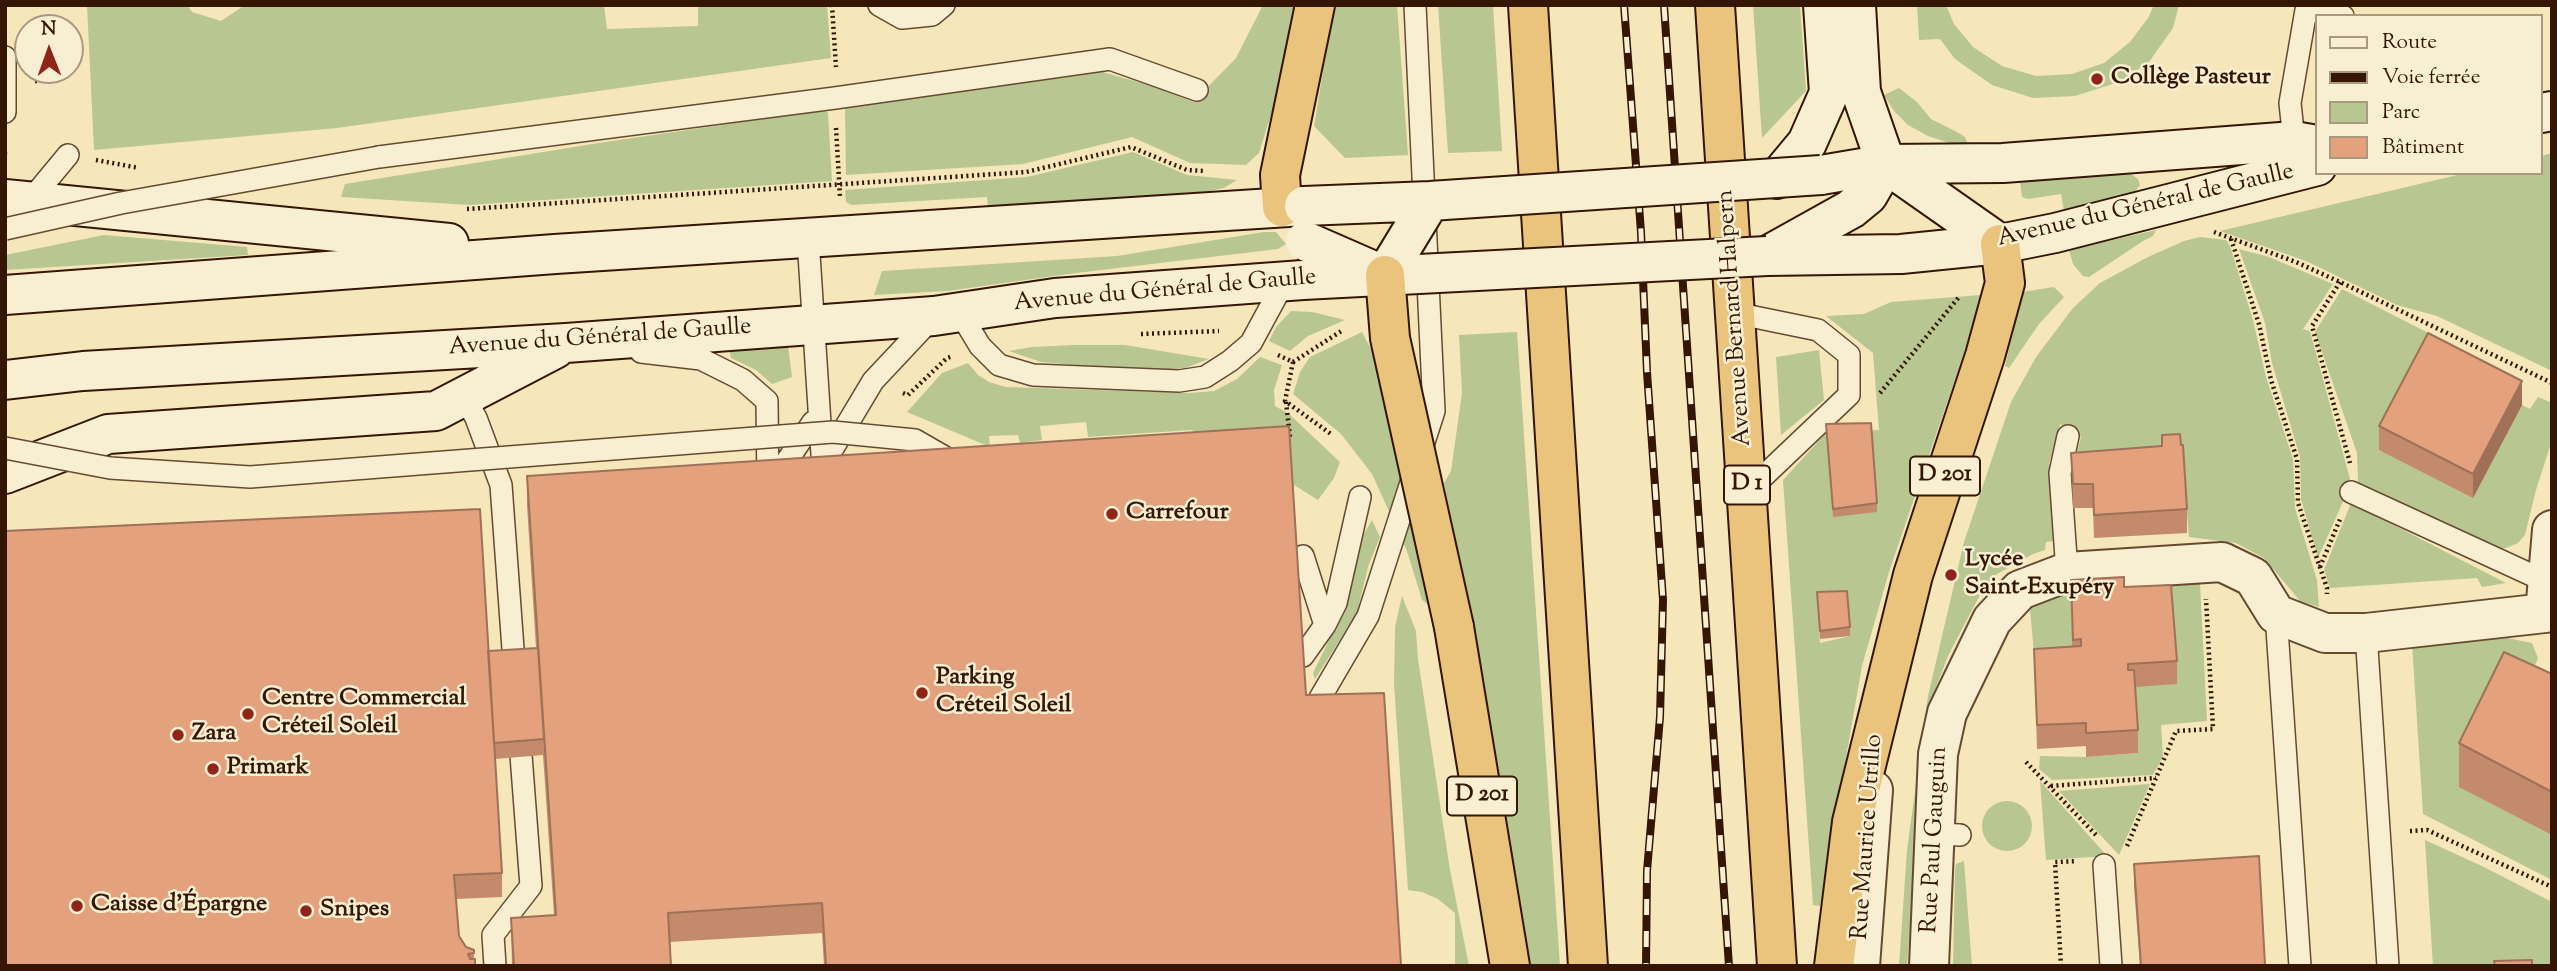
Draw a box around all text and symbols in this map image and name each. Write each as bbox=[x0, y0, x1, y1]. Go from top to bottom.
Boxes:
north arrow bbox=[14, 14, 84, 84]
legend bbox=[2316, 14, 2543, 175]
text: N bbox=[41, 16, 56, 43]
text: Route bbox=[2382, 28, 2437, 58]
text: Voie ferrée bbox=[2382, 63, 2480, 93]
place label: Collège Pasteur bbox=[2111, 65, 2271, 93]
marker: Collège Pasteur bbox=[2089, 71, 2105, 87]
text: Parc bbox=[2382, 98, 2420, 128]
text: Bâtiment bbox=[2382, 133, 2464, 163]
street label: Avenue du Général de Gaulle bbox=[1995, 159, 2297, 255]
street label: Avenue Bernard Halpern bbox=[1713, 189, 1759, 447]
street label: Avenue du Général de Gaulle bbox=[1013, 264, 1317, 320]
street label: Avenue du Général de Gaulle bbox=[448, 314, 752, 364]
road number: D 201 bbox=[1910, 456, 1980, 496]
road number: D 1 bbox=[1724, 466, 1770, 505]
place label: Carrefour bbox=[1126, 500, 1229, 528]
marker: Carrefour bbox=[1104, 506, 1120, 522]
place label: Lycée Saint-Exupéry bbox=[1965, 547, 2114, 603]
marker: Lycée Saint-Exupéry bbox=[1943, 567, 1959, 583]
place label: Parking Créteil Soleil bbox=[936, 665, 1072, 721]
marker: Parking Créteil Soleil bbox=[914, 685, 930, 701]
place label: Centre Commercial Créteil Soleil bbox=[262, 686, 466, 742]
marker: Centre Commercial Créteil Soleil bbox=[240, 706, 256, 722]
place label: Zara bbox=[192, 721, 236, 749]
marker: Zara bbox=[170, 727, 186, 743]
street label: Rue Maurice Utrillo bbox=[1847, 733, 1891, 941]
street label: Rue Paul Gauguin bbox=[1917, 746, 1955, 934]
place label: Primark bbox=[227, 755, 309, 783]
marker: Primark bbox=[205, 761, 221, 777]
road number: D 201 bbox=[1447, 776, 1517, 816]
place label: Caisse d'Épargne bbox=[91, 892, 267, 920]
place label: Snipes bbox=[320, 897, 389, 925]
marker: Caisse d'Épargne bbox=[69, 898, 85, 914]
marker: Snipes bbox=[298, 903, 314, 919]

